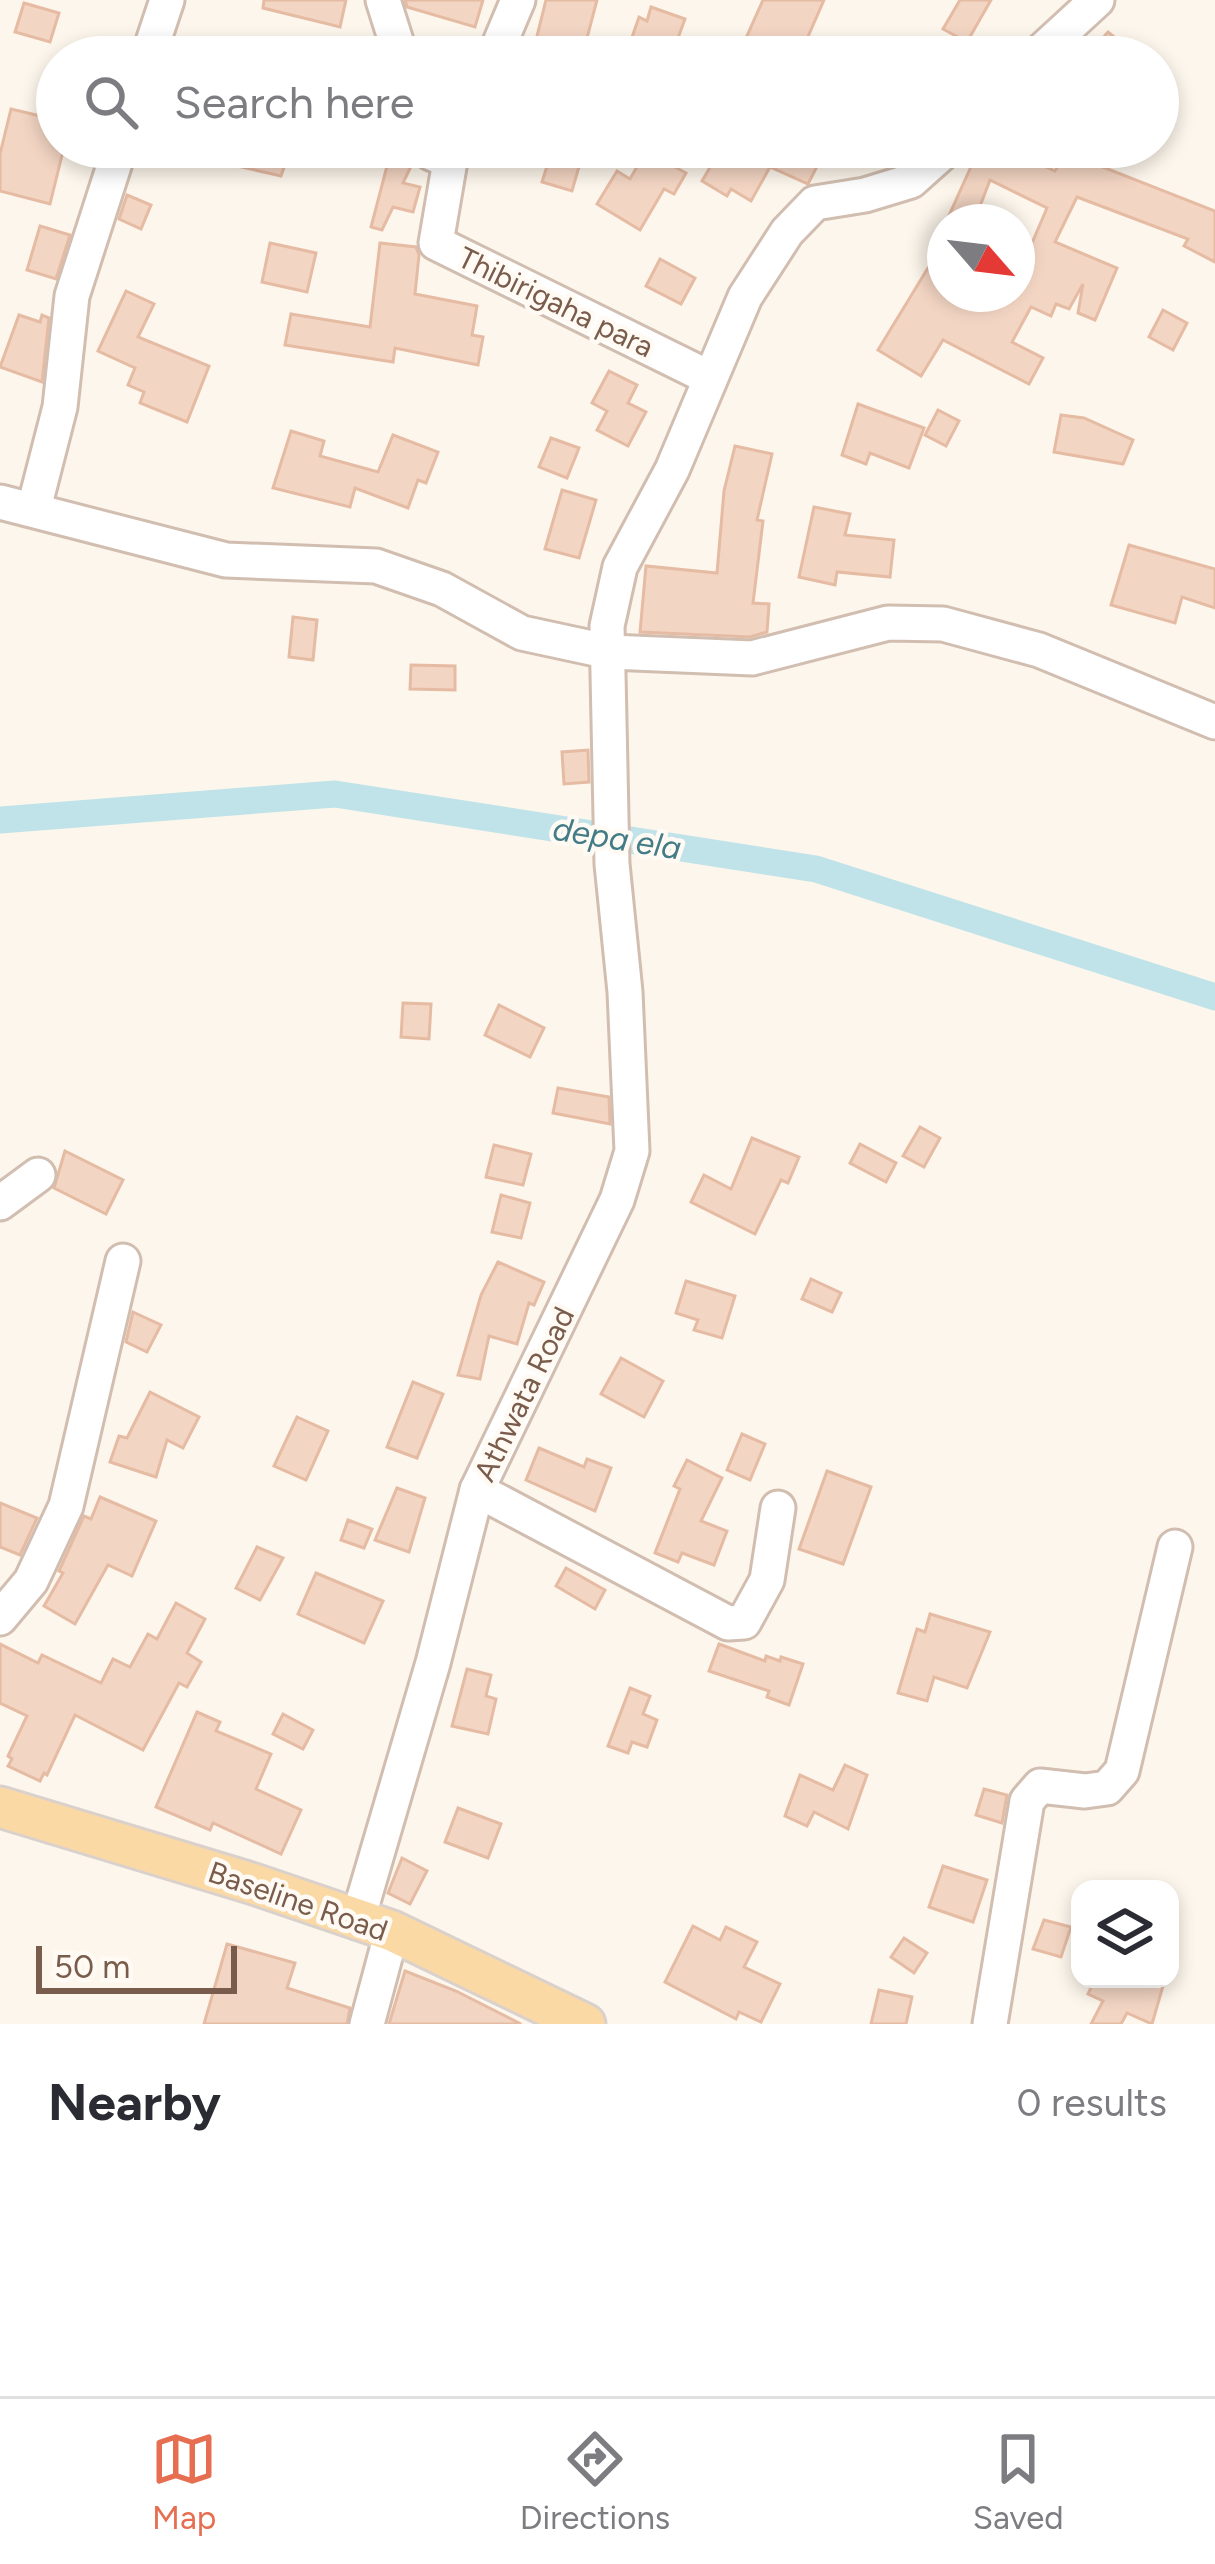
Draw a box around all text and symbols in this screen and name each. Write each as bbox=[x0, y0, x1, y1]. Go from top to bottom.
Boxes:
search box bbox=[36, 36, 1179, 168]
icon: search bbox=[78, 69, 144, 135]
text: Search here bbox=[174, 75, 414, 129]
north arrow bbox=[927, 204, 1035, 312]
street label: Thibirigaha para bbox=[452, 239, 660, 365]
water label: depa ela bbox=[550, 809, 684, 867]
street label: Athwata Road bbox=[466, 1301, 582, 1487]
street label: Baseline Road bbox=[204, 1853, 392, 1949]
map controls bbox=[1071, 1880, 1179, 1988]
button: layers bbox=[1071, 1880, 1179, 1988]
scale bar bbox=[36, 1940, 237, 1993]
text: 50 m bbox=[54, 1947, 130, 1986]
text: Nearby bbox=[48, 2072, 221, 2133]
text: 0 results bbox=[1016, 2079, 1167, 2126]
tab: Map bbox=[151, 2426, 217, 2537]
tab: Directions bbox=[520, 2426, 670, 2537]
tab: Saved bbox=[973, 2426, 1064, 2537]

